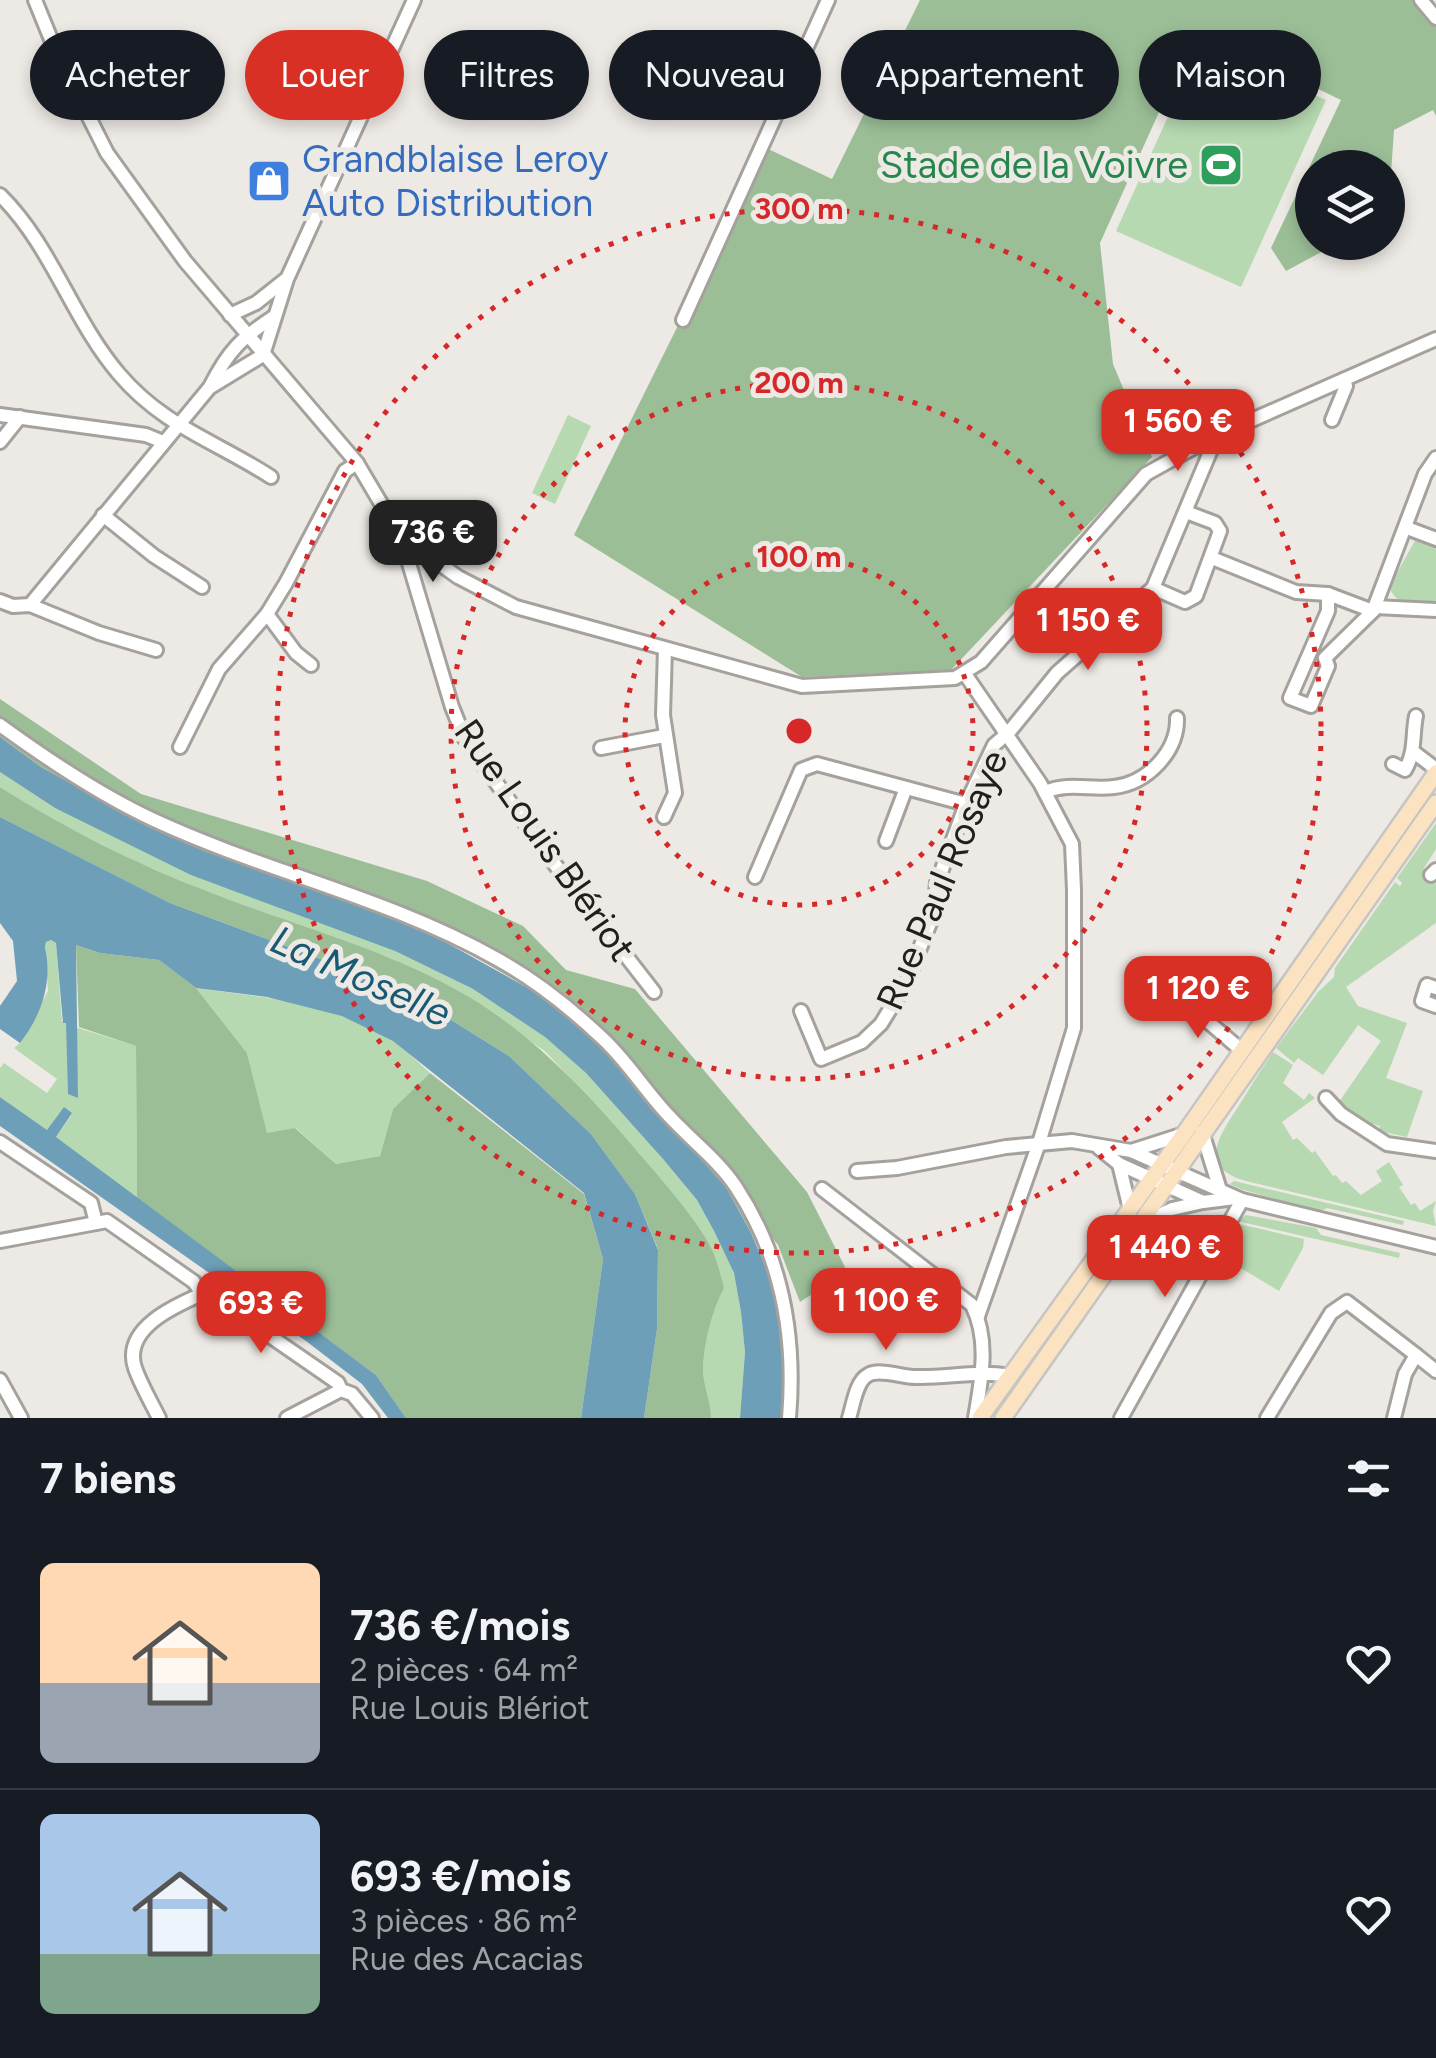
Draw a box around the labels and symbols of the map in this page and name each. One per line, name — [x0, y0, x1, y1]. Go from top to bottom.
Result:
place label: Grandblaise Leroy Auto Distribution — [302, 136, 608, 226]
place label: Stade de la Voivre — [880, 142, 1188, 188]
sports icon: Stade de la Voivre — [1198, 142, 1244, 188]
shop icon: Grandblaise Leroy Auto Distribution — [246, 158, 292, 204]
text: 300 m — [755, 190, 843, 227]
text: 200 m — [754, 364, 844, 401]
pin: 1 560 € — [1086, 389, 1270, 474]
pin: 736 € — [363, 500, 503, 585]
text: 100 m — [757, 538, 841, 575]
pin: 1 150 € — [996, 588, 1180, 673]
street label: Rue Louis Blériot — [445, 710, 645, 970]
centre of rings — [781, 713, 817, 749]
street label: Rue Paul Rosaye — [867, 743, 1017, 1017]
water label: La Moselle — [264, 915, 458, 1037]
pin: 1 120 € — [1106, 956, 1290, 1041]
pin: 1 440 € — [1073, 1215, 1257, 1300]
pin: 1 100 € — [794, 1268, 978, 1353]
pin: 693 € — [191, 1271, 331, 1356]

